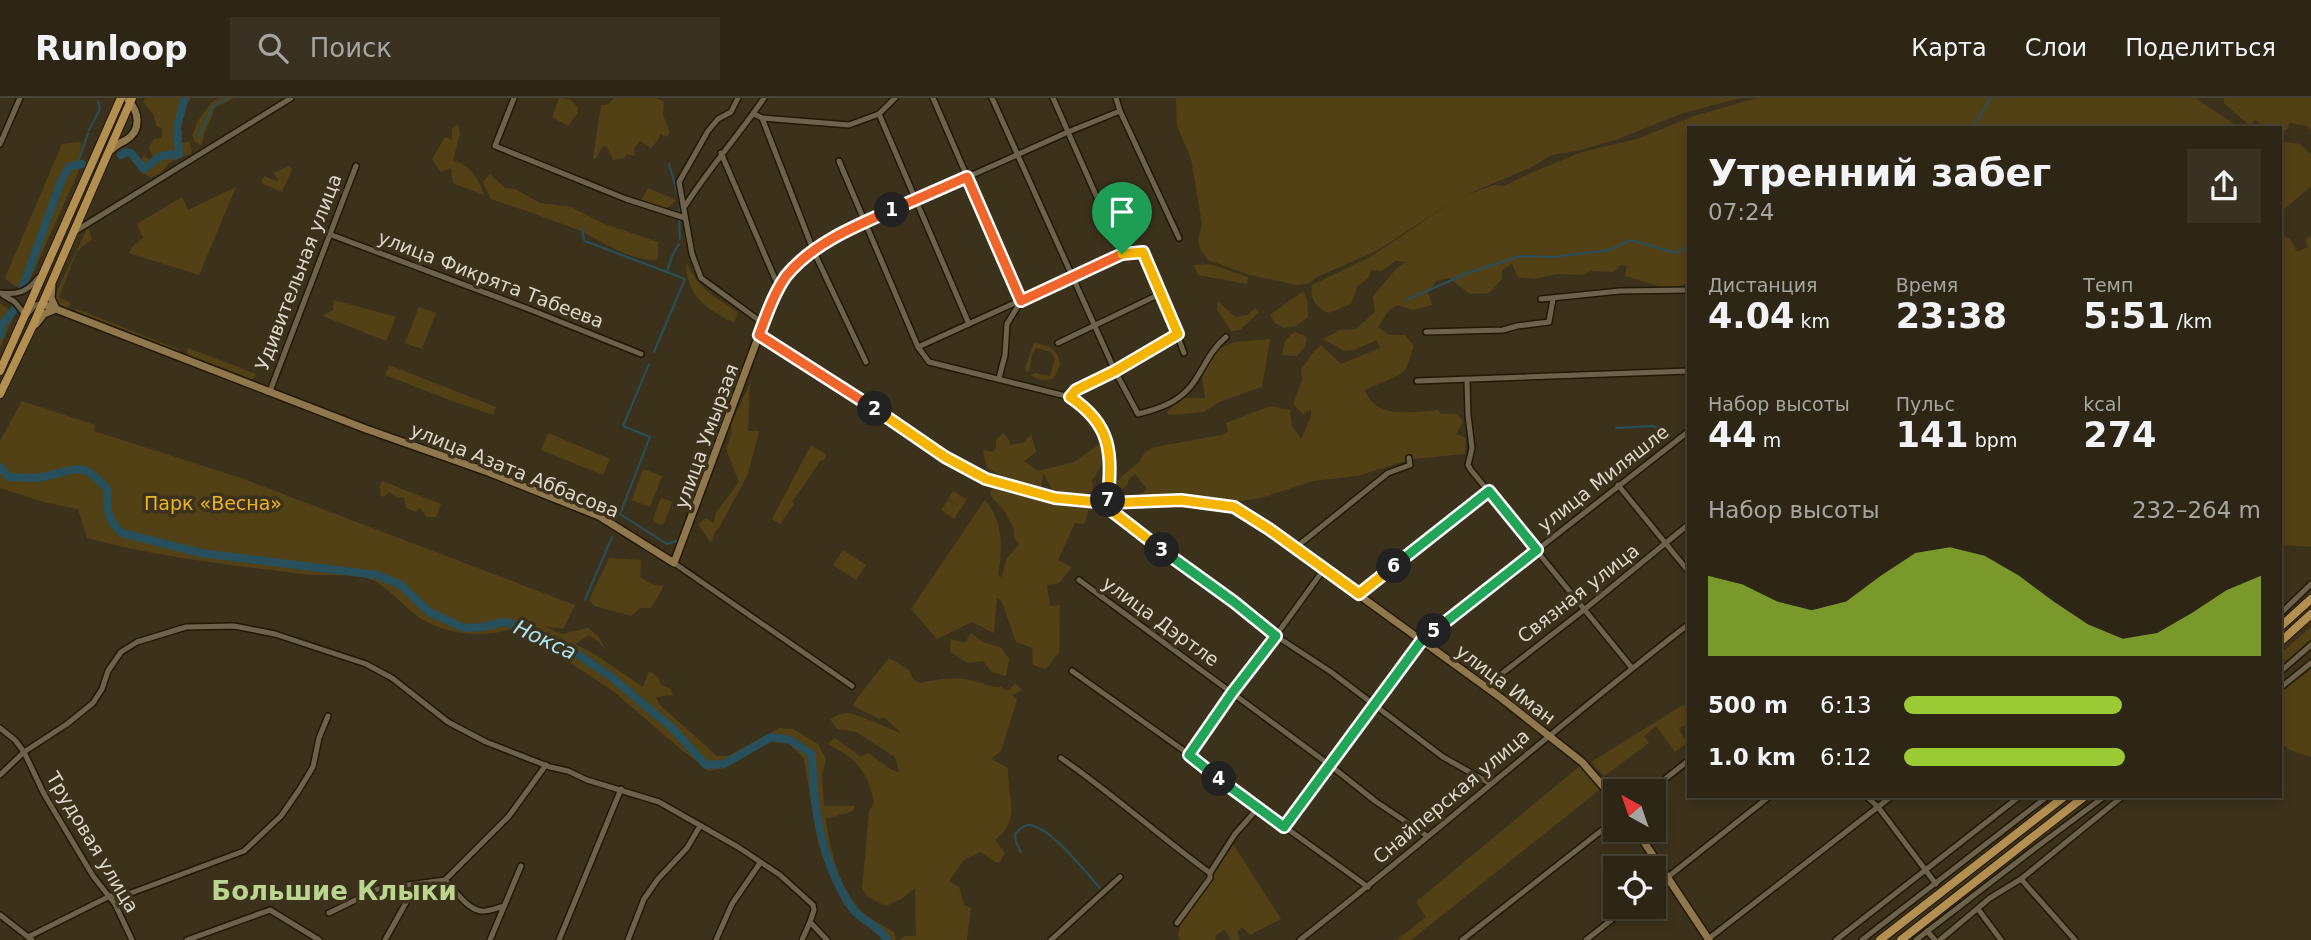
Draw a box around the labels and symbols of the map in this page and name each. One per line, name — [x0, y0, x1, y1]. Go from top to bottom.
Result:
street label: Удивительная улица — [250, 171, 346, 373]
pin — [1092, 182, 1152, 254]
pin: 1 — [874, 192, 910, 228]
street label: улица Фикрята Табеева — [375, 226, 607, 332]
street label: улица Умырзая — [670, 361, 742, 511]
pin: 2 — [858, 392, 892, 426]
street label: улица Азата Аббасова — [408, 418, 622, 522]
street label: улица Миляшле — [1533, 420, 1673, 536]
pin: 7 — [1090, 482, 1126, 518]
park label: Парк «Весна» — [144, 492, 282, 514]
pin: 3 — [1144, 532, 1180, 568]
street label: Связная улица — [1513, 539, 1643, 647]
pin: 6 — [1376, 548, 1412, 584]
street label: улица Дэртле — [1098, 571, 1224, 671]
pin: 5 — [1416, 614, 1452, 648]
water label: Нокса — [510, 615, 580, 665]
street label: улица Иман — [1452, 639, 1560, 729]
street label: Снайперская улица — [1368, 724, 1534, 868]
pin: 4 — [1202, 762, 1236, 796]
street label: Трудовая улица — [42, 767, 144, 916]
north arrow — [1603, 779, 1666, 842]
district label: Большие Клыки — [211, 876, 457, 906]

